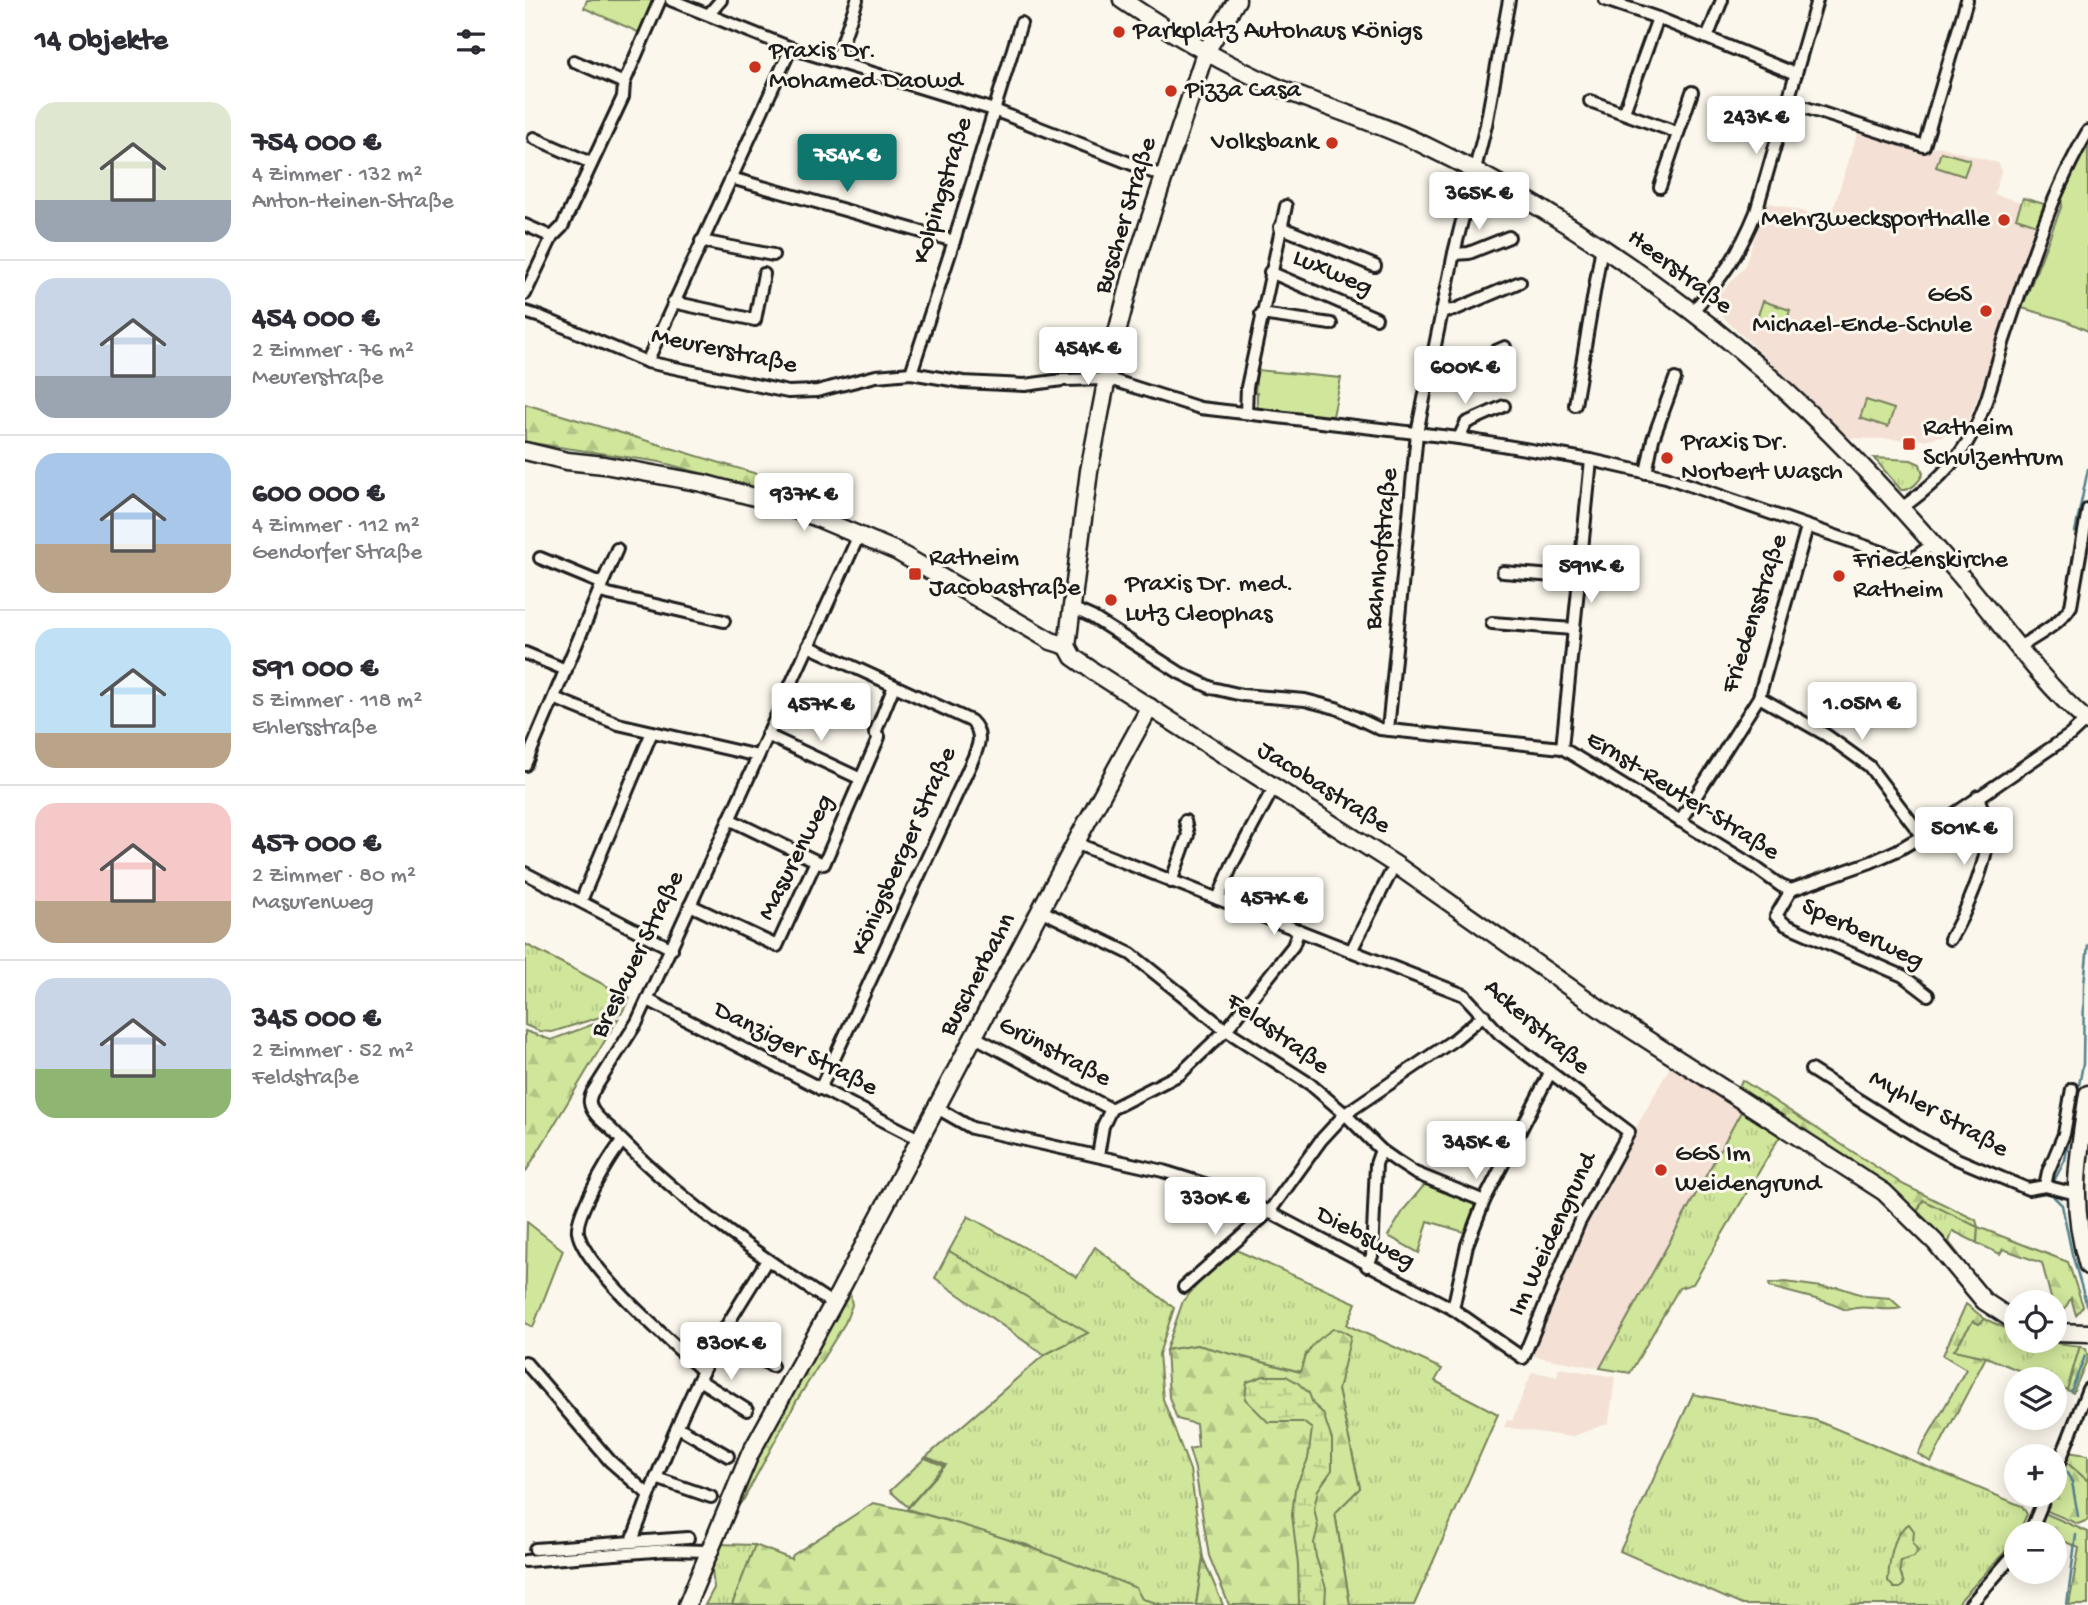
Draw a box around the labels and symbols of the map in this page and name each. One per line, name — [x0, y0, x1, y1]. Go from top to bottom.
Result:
place label: Parkplatz Autohaus Königs — [1132, 17, 1423, 48]
marker: Parkplatz Autohaus Königs — [1111, 24, 1127, 40]
place label: Praxis Dr. Mohamed Daowd — [768, 37, 964, 98]
marker: Praxis Dr. Mohamed Daowd — [747, 59, 763, 75]
place label: Pizza Casa — [1184, 76, 1303, 107]
marker: Pizza Casa — [1163, 83, 1179, 99]
pin: 243K € — [1699, 96, 1813, 156]
street label: Kolpingstraße — [907, 113, 981, 268]
place label: Volksbank — [1210, 128, 1320, 159]
street label: Buscher Straße — [1088, 133, 1166, 299]
pin: 754K € — [790, 134, 904, 194]
marker: Volksbank — [1324, 135, 1340, 151]
pin: 365K € — [1422, 173, 1536, 232]
place label: Mehrzwecksporthalle — [1761, 205, 1991, 236]
marker: Mehrzwecksporthalle — [1996, 212, 2012, 228]
street label: Heerstraße — [1620, 223, 1738, 323]
street label: Luxweg — [1287, 243, 1377, 305]
place label: GGS Michael-Ende-Schule — [1752, 281, 1973, 342]
marker: GGS Michael-Ende-Schule — [1978, 303, 1994, 319]
street label: Meurerstraße — [648, 321, 800, 383]
pin: 454K € — [1031, 328, 1145, 387]
pin: 600K € — [1408, 346, 1522, 406]
place label: Ratheim Schulzentrum — [1923, 414, 2064, 475]
place label: Praxis Dr. Norbert Wasch — [1680, 428, 1843, 489]
marker: Ratheim Schulzentrum — [1901, 436, 1917, 452]
marker: Praxis Dr. Norbert Wasch — [1659, 450, 1675, 466]
street label: Bahnhofstraße — [1359, 466, 1407, 632]
pin: 937K € — [747, 474, 861, 533]
street label: Friedensstraße — [1715, 530, 1796, 698]
place label: Ratheim Jacobastraße — [929, 544, 1081, 605]
pin: 591K € — [1534, 546, 1648, 605]
place label: Friedenskirche Ratheim — [1852, 546, 2008, 607]
marker: Ratheim Jacobastraße — [907, 566, 923, 582]
marker: Friedenskirche Ratheim — [1831, 568, 1847, 584]
place label: Praxis Dr. med. Lutz Cleophas — [1124, 570, 1294, 631]
marker: Praxis Dr. med. Lutz Cleophas — [1103, 592, 1119, 608]
pin: 1.05M € — [1797, 682, 1927, 742]
pin: 457K € — [764, 684, 878, 743]
street label: Ernst-Reuter-Straße — [1580, 725, 1785, 869]
street label: Jacobastraße — [1250, 736, 1396, 843]
street label: Königsberger Straße — [845, 742, 965, 961]
street label: Masurenweg — [752, 790, 842, 926]
pin: 501K € — [1907, 808, 2021, 867]
street label: Breslauer Straße — [585, 866, 693, 1045]
pin: 457K € — [1217, 878, 1331, 937]
street label: Sperberweg — [1796, 892, 1928, 978]
street label: Buscherbahn — [933, 908, 1025, 1043]
street label: Ackerstraße — [1476, 973, 1596, 1083]
street label: Feldstraße — [1218, 986, 1335, 1083]
street label: Danziger Straße — [706, 994, 883, 1105]
street label: Grünstraße — [992, 1010, 1116, 1096]
street label: Myhler Straße — [1863, 1064, 2014, 1166]
pin: 345K € — [1419, 1122, 1533, 1181]
place label: GGS Im Weidengrund — [1675, 1140, 1823, 1201]
street label: Im Weidengrund — [1503, 1147, 1606, 1322]
marker: GGS Im Weidengrund — [1653, 1162, 1669, 1178]
pin: 330K € — [1158, 1178, 1272, 1237]
street label: Diebsweg — [1308, 1199, 1420, 1278]
pin: 830K € — [674, 1322, 788, 1382]

